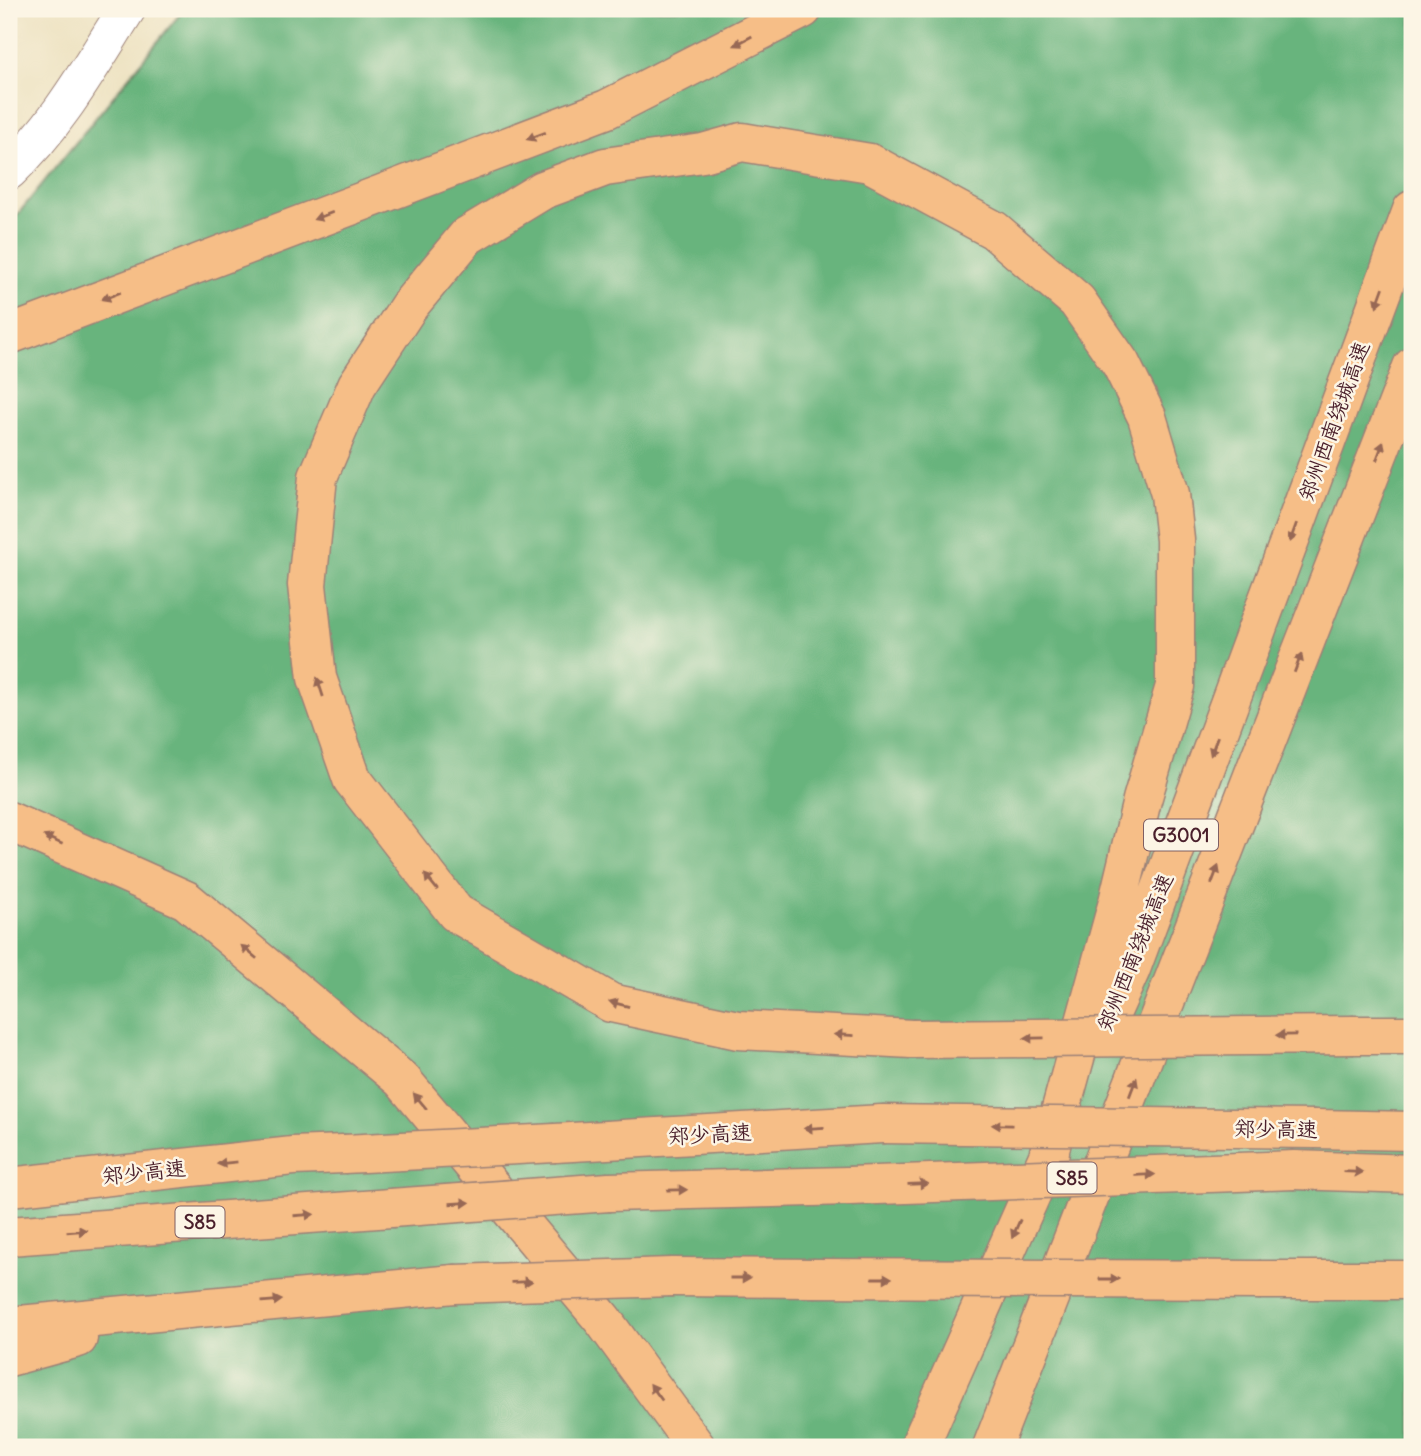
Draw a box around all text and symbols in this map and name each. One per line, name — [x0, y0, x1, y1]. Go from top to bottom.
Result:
one-way arrow — [733, 35, 753, 47]
one-way arrow — [526, 130, 547, 141]
one-way arrow — [313, 210, 334, 221]
one-way arrow — [1374, 286, 1385, 307]
one-way arrow — [100, 291, 121, 302]
street label: 郑州西南绕城高速 — [1293, 337, 1375, 505]
one-way arrow — [1374, 440, 1385, 461]
one-way arrow — [1287, 522, 1298, 543]
one-way arrow — [1292, 652, 1303, 673]
one-way arrow — [314, 676, 325, 697]
one-way arrow — [1208, 736, 1219, 757]
road number: G3001 — [1144, 820, 1218, 850]
one-way arrow — [43, 834, 63, 846]
one-way arrow — [1210, 864, 1221, 885]
street label: 郑州西南绕城高速 — [1091, 869, 1179, 1035]
one-way arrow — [424, 874, 439, 891]
one-way arrow — [240, 945, 257, 960]
one-way arrow — [608, 998, 630, 1009]
one-way arrow — [1275, 1029, 1297, 1041]
one-way arrow — [833, 1030, 855, 1041]
one-way arrow — [1023, 1032, 1045, 1044]
one-way arrow — [1128, 1077, 1139, 1098]
one-way arrow — [412, 1092, 428, 1110]
street label: 郑少高速 — [1234, 1115, 1318, 1143]
street label: 郑少高速 — [667, 1118, 753, 1150]
one-way arrow — [991, 1120, 1013, 1131]
one-way arrow — [803, 1123, 825, 1134]
street label: 郑少高速 — [101, 1154, 187, 1190]
one-way arrow — [216, 1158, 238, 1169]
road number: S85 — [1048, 1162, 1096, 1194]
one-way arrow — [1342, 1166, 1364, 1178]
one-way arrow — [1134, 1170, 1156, 1181]
one-way arrow — [907, 1178, 929, 1189]
one-way arrow — [666, 1184, 688, 1196]
one-way arrow — [449, 1197, 471, 1208]
road number: S85 — [176, 1206, 224, 1238]
one-way arrow — [293, 1209, 315, 1220]
one-way arrow — [1010, 1218, 1021, 1239]
one-way arrow — [66, 1225, 88, 1236]
one-way arrow — [730, 1272, 752, 1284]
one-way arrow — [871, 1272, 893, 1284]
one-way arrow — [1098, 1273, 1120, 1285]
one-way arrow — [511, 1276, 533, 1287]
one-way arrow — [261, 1295, 283, 1306]
one-way arrow — [649, 1383, 663, 1401]

